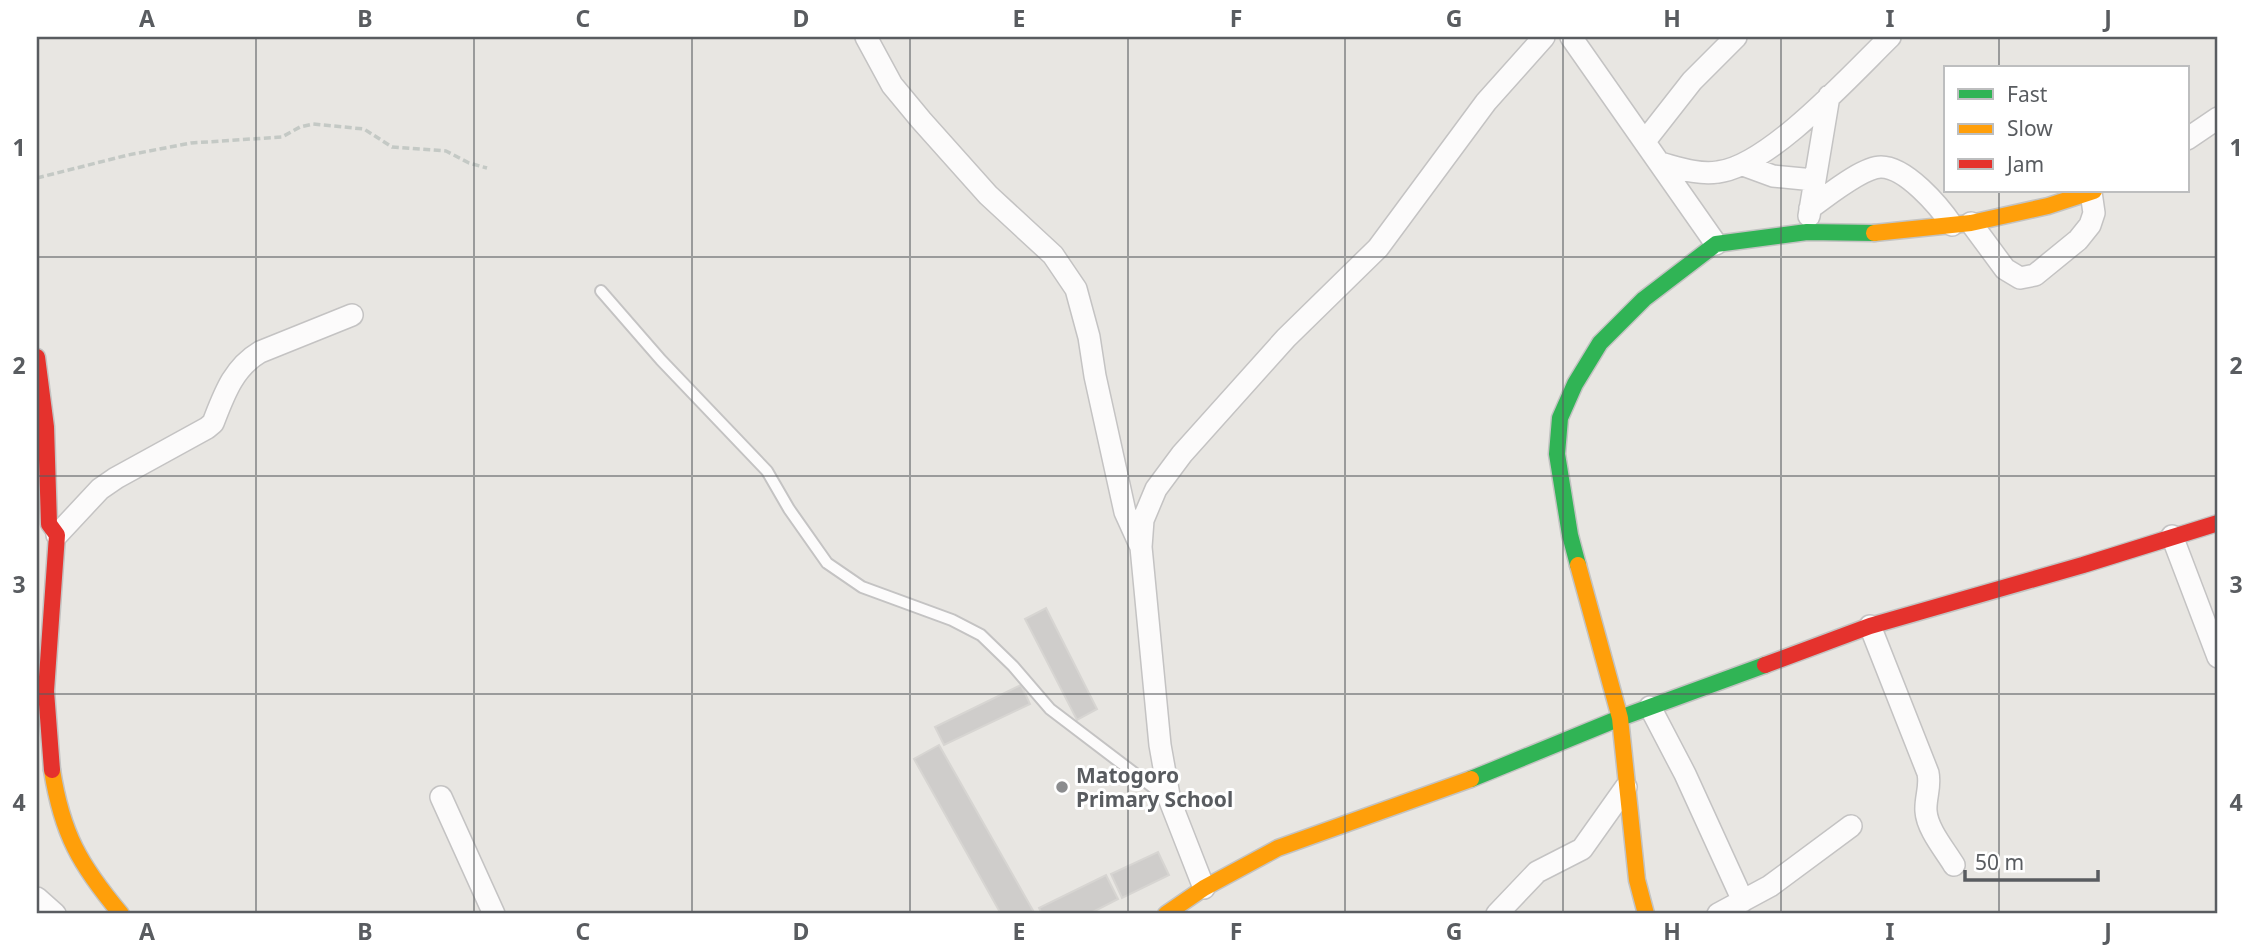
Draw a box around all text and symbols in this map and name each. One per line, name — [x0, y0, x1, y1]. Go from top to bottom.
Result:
text: A — [139, 2, 155, 34]
text: B — [357, 2, 373, 34]
text: C — [576, 2, 591, 34]
text: D — [793, 2, 809, 34]
text: E — [1013, 2, 1025, 34]
text: F — [1230, 2, 1242, 34]
text: G — [1446, 2, 1462, 34]
text: H — [1663, 2, 1681, 34]
text: I — [1886, 2, 1895, 34]
text: J — [2102, 2, 2112, 34]
legend — [1944, 66, 2188, 192]
text: Fast — [2007, 80, 2048, 108]
text: Slow — [2007, 114, 2053, 142]
text: 1 — [12, 131, 26, 163]
text: 1 — [2229, 131, 2243, 163]
text: Jam — [2005, 150, 2044, 178]
text: 2 — [12, 349, 26, 381]
text: 2 — [2229, 349, 2243, 381]
text: 3 — [12, 568, 26, 600]
text: 3 — [2229, 568, 2243, 600]
place label: Matogoro Primary School — [1076, 761, 1233, 813]
marker: Matogoro Primary School — [1054, 779, 1070, 795]
text: 4 — [12, 786, 26, 818]
text: 4 — [2229, 786, 2243, 818]
scale bar — [1965, 839, 2098, 883]
text: 50 m — [1975, 848, 2024, 876]
text: A — [139, 915, 155, 947]
text: B — [357, 915, 373, 947]
text: C — [576, 915, 591, 947]
text: D — [793, 915, 809, 947]
text: E — [1013, 915, 1025, 947]
text: F — [1230, 915, 1242, 947]
text: G — [1446, 915, 1462, 947]
text: H — [1663, 915, 1681, 947]
text: I — [1886, 915, 1895, 947]
text: J — [2102, 915, 2112, 947]

